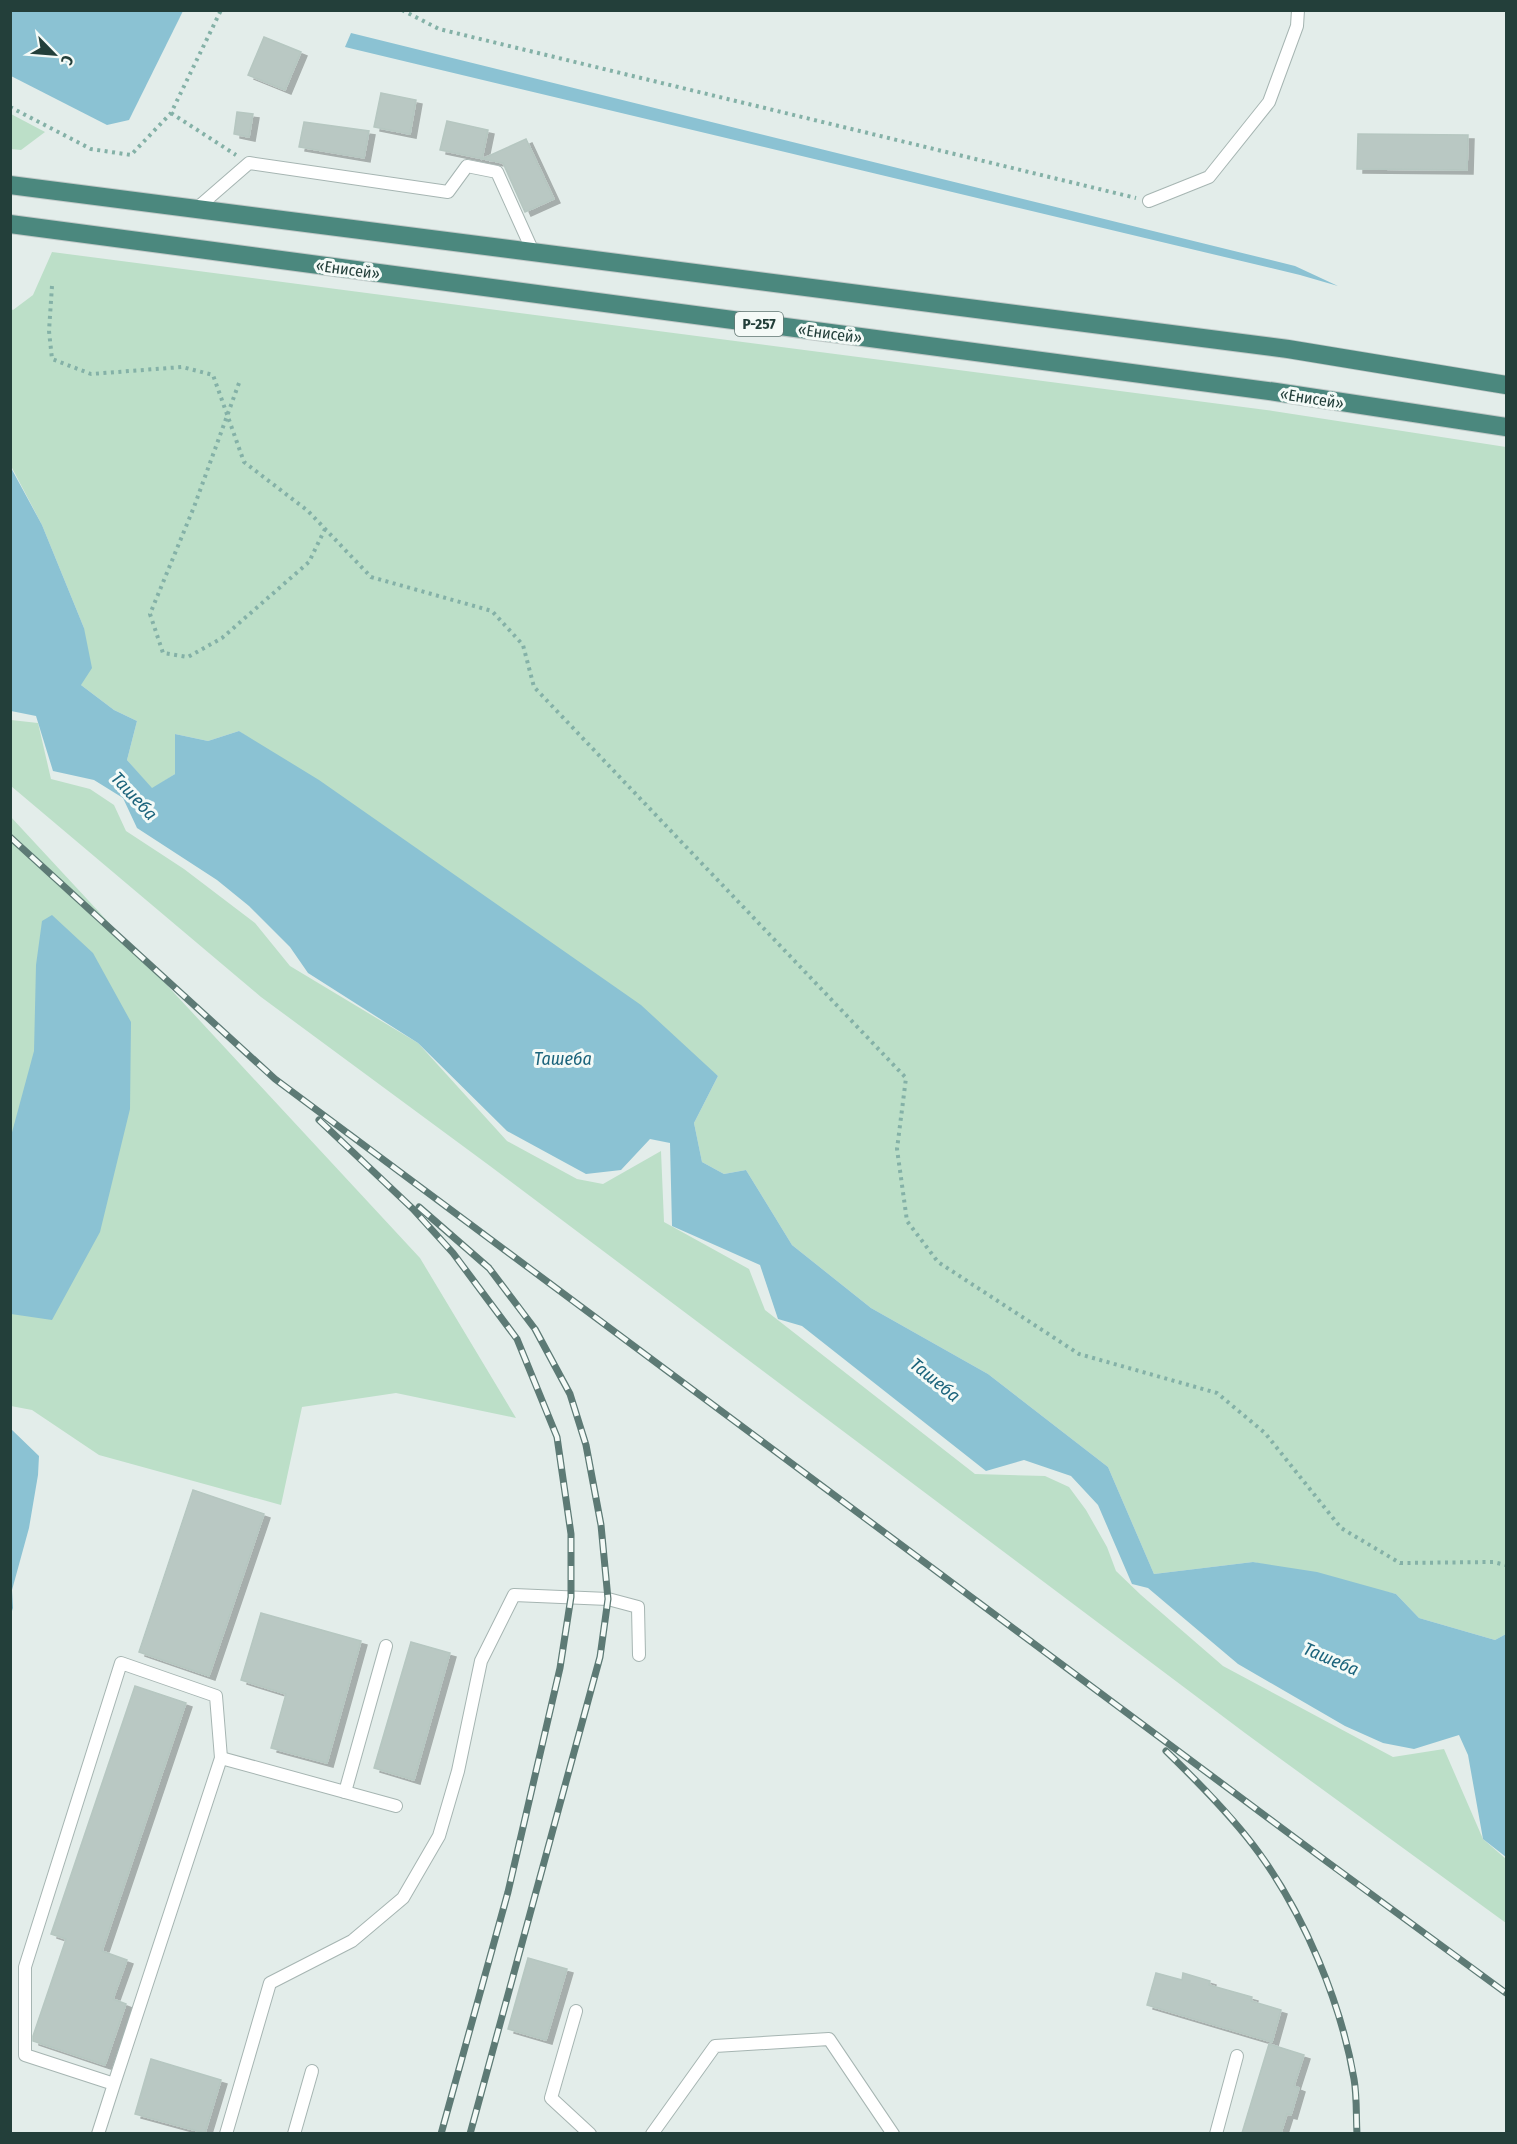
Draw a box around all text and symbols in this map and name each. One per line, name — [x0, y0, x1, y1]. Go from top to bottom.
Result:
north arrow — [24, 24, 84, 84]
text: С — [57, 52, 78, 68]
street label: «Енисей» — [315, 256, 381, 283]
road number: Р-257 — [735, 312, 783, 336]
street label: «Енисей» — [797, 320, 863, 347]
street label: «Енисей» — [1279, 384, 1345, 413]
water label: Ташеба — [106, 767, 162, 825]
water label: Ташеба — [534, 1048, 592, 1070]
water label: Ташеба — [906, 1353, 964, 1407]
water label: Ташеба — [1300, 1638, 1362, 1680]

